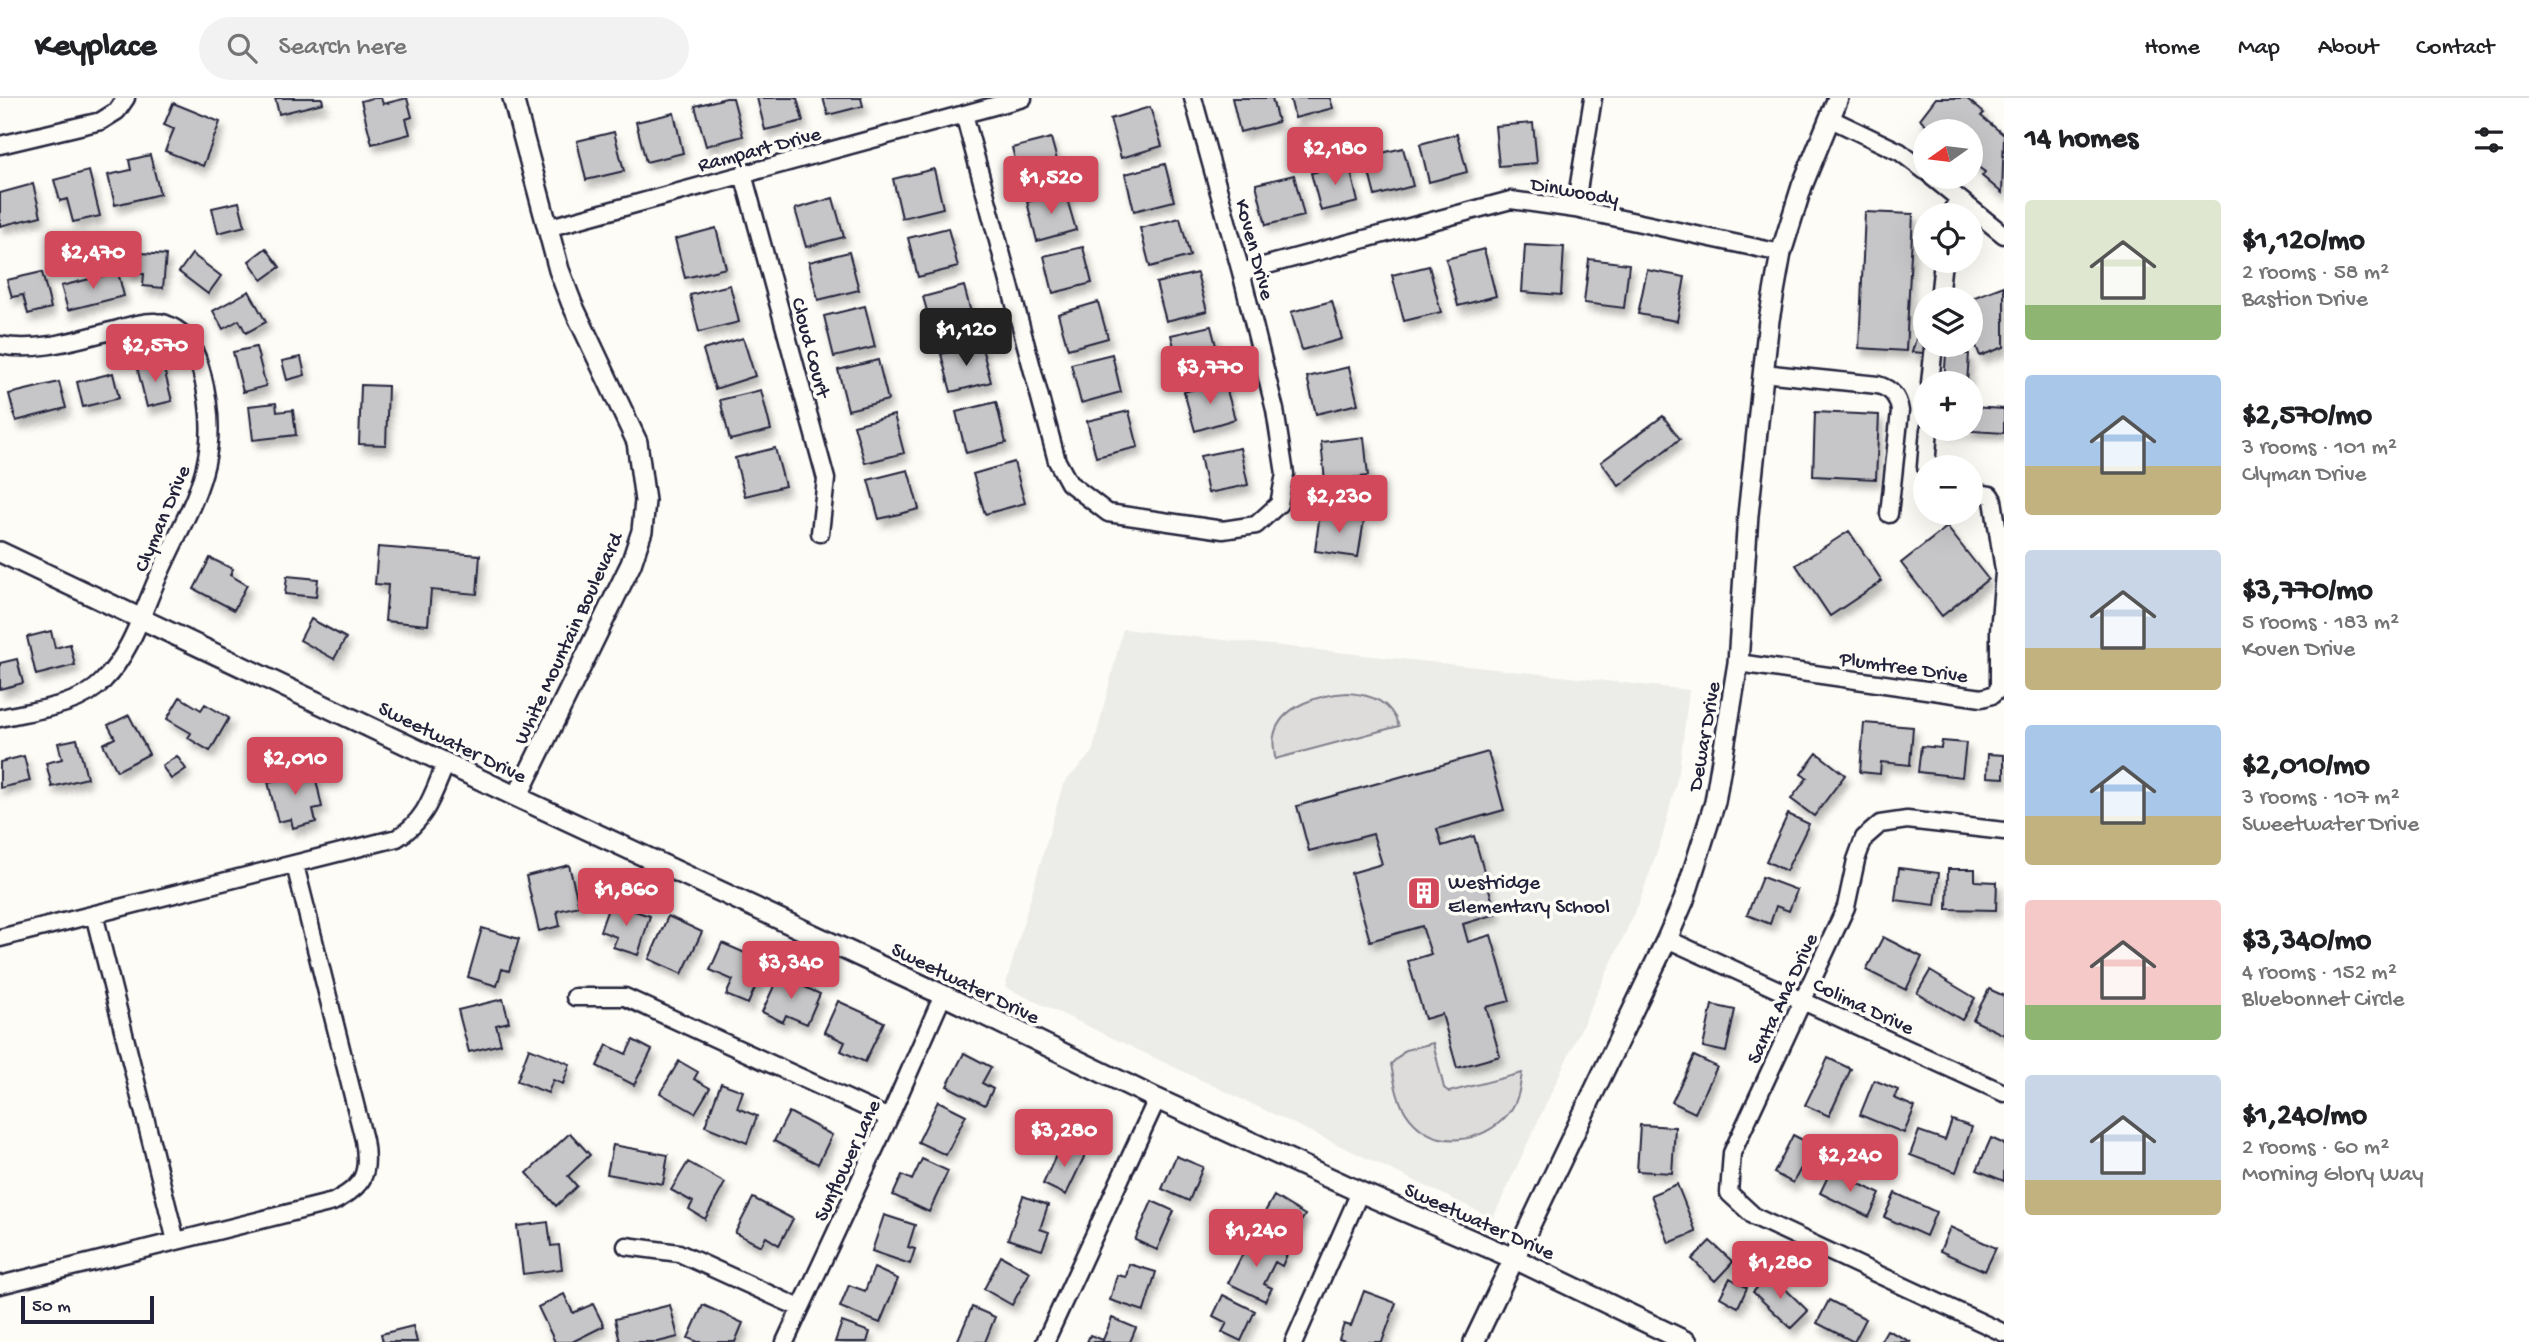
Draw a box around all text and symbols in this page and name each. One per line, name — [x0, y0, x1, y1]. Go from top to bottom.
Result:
search box — [199, 17, 689, 80]
text: Keyplace — [35, 29, 157, 67]
icon: search — [223, 29, 261, 67]
text: Search here — [279, 33, 407, 64]
text: Home — [2144, 34, 2200, 63]
text: Map — [2238, 34, 2280, 63]
text: About — [2318, 34, 2378, 63]
text: Contact — [2416, 34, 2494, 63]
north arrow — [1913, 119, 1983, 189]
map controls — [1913, 119, 1983, 525]
icon: filters — [2470, 121, 2508, 159]
street label: Rampart Drive — [696, 123, 825, 180]
text: 14 homes — [2025, 123, 2138, 158]
pin: $2,180 — [1278, 127, 1392, 187]
text: $2,180 — [1303, 136, 1367, 163]
pin: $1,520 — [994, 156, 1108, 216]
text: $1,520 — [1019, 165, 1083, 192]
street label: Dinwoody — [1526, 173, 1620, 213]
street label: Koven Drive — [1227, 197, 1278, 304]
button: locate — [1913, 203, 1983, 273]
text: $1,120/mo — [2242, 225, 2365, 260]
icon: home — [2081, 228, 2165, 312]
pin: $2,470 — [36, 232, 150, 291]
text: $2,470 — [61, 240, 125, 267]
text: 2 rooms · 58 m² — [2242, 260, 2389, 287]
button: layers — [1913, 287, 1983, 357]
text: Bastion Drive — [2242, 287, 2368, 314]
street label: Cloud Court — [783, 295, 835, 403]
pin: $1,120 — [909, 308, 1023, 368]
text: $1,120 — [936, 317, 996, 344]
pin: $2,570 — [98, 324, 212, 384]
text: $2,570 — [122, 333, 188, 360]
pin: $3,770 — [1153, 346, 1267, 406]
text: $3,770 — [1177, 355, 1243, 382]
button: + — [1913, 371, 1983, 441]
text: $2,570/mo — [2242, 400, 2372, 435]
icon: home — [2081, 403, 2165, 487]
text: 3 rooms · 101 m² — [2242, 435, 2397, 462]
button: − — [1913, 455, 1983, 525]
street label: Clyman Drive — [131, 461, 198, 577]
text: Clyman Drive — [2242, 462, 2366, 489]
pin: $2,230 — [1282, 476, 1396, 535]
text: $2,230 — [1306, 484, 1372, 511]
street label: White Mountain Boulevard — [510, 528, 631, 749]
text: $3,770/mo — [2242, 575, 2373, 610]
icon: home — [2081, 578, 2165, 662]
text: 5 rooms · 183 m² — [2242, 610, 2399, 637]
text: Koven Drive — [2242, 637, 2355, 664]
street label: Plumtree Drive — [1837, 648, 1970, 691]
street label: Dewar Drive — [1684, 679, 1729, 795]
street label: Sweetwater Drive — [373, 697, 531, 791]
pin: $2,010 — [238, 738, 352, 797]
text: $2,010 — [263, 746, 327, 773]
text: $2,010/mo — [2242, 750, 2370, 785]
icon: home — [2081, 753, 2165, 837]
text: 3 rooms · 107 m² — [2242, 785, 2400, 812]
text: Sweetwater Drive — [2242, 812, 2419, 839]
pin: $1,860 — [569, 868, 683, 928]
place label: Westridge Elementary School — [1448, 872, 1610, 921]
building icon: Westridge Elementary School — [1405, 874, 1443, 912]
text: $1,860 — [594, 877, 658, 904]
text: $3,340/mo — [2242, 925, 2371, 960]
icon: home — [2081, 928, 2165, 1012]
street label: Santa Ana Drive — [1743, 929, 1826, 1069]
street label: Sweetwater Drive — [886, 938, 1044, 1032]
pin: $3,340 — [734, 942, 848, 1001]
text: $3,340 — [758, 950, 824, 977]
text: 4 rooms · 152 m² — [2242, 960, 2397, 987]
street label: Colima Drive — [1808, 974, 1918, 1043]
text: Bluebonnet Circle — [2242, 987, 2404, 1014]
street label: Sunflower Lane — [810, 1096, 889, 1226]
text: $1,240/mo — [2242, 1100, 2367, 1135]
icon: home — [2081, 1103, 2165, 1187]
pin: $3,280 — [1007, 1110, 1121, 1169]
text: $3,280 — [1031, 1118, 1097, 1145]
pin: $2,240 — [1793, 1134, 1907, 1194]
text: 2 rooms · 60 m² — [2242, 1135, 2389, 1162]
text: $2,240 — [1818, 1143, 1882, 1170]
text: Morning Glory Way — [2242, 1162, 2423, 1189]
street label: Sweetwater Drive — [1400, 1179, 1559, 1268]
pin: $1,240 — [1199, 1210, 1313, 1269]
text: $1,240 — [1225, 1218, 1287, 1245]
pin: $1,280 — [1723, 1242, 1837, 1301]
text: $1,280 — [1748, 1250, 1812, 1277]
scale bar — [21, 1293, 154, 1325]
text: 50 m — [32, 1296, 71, 1319]

